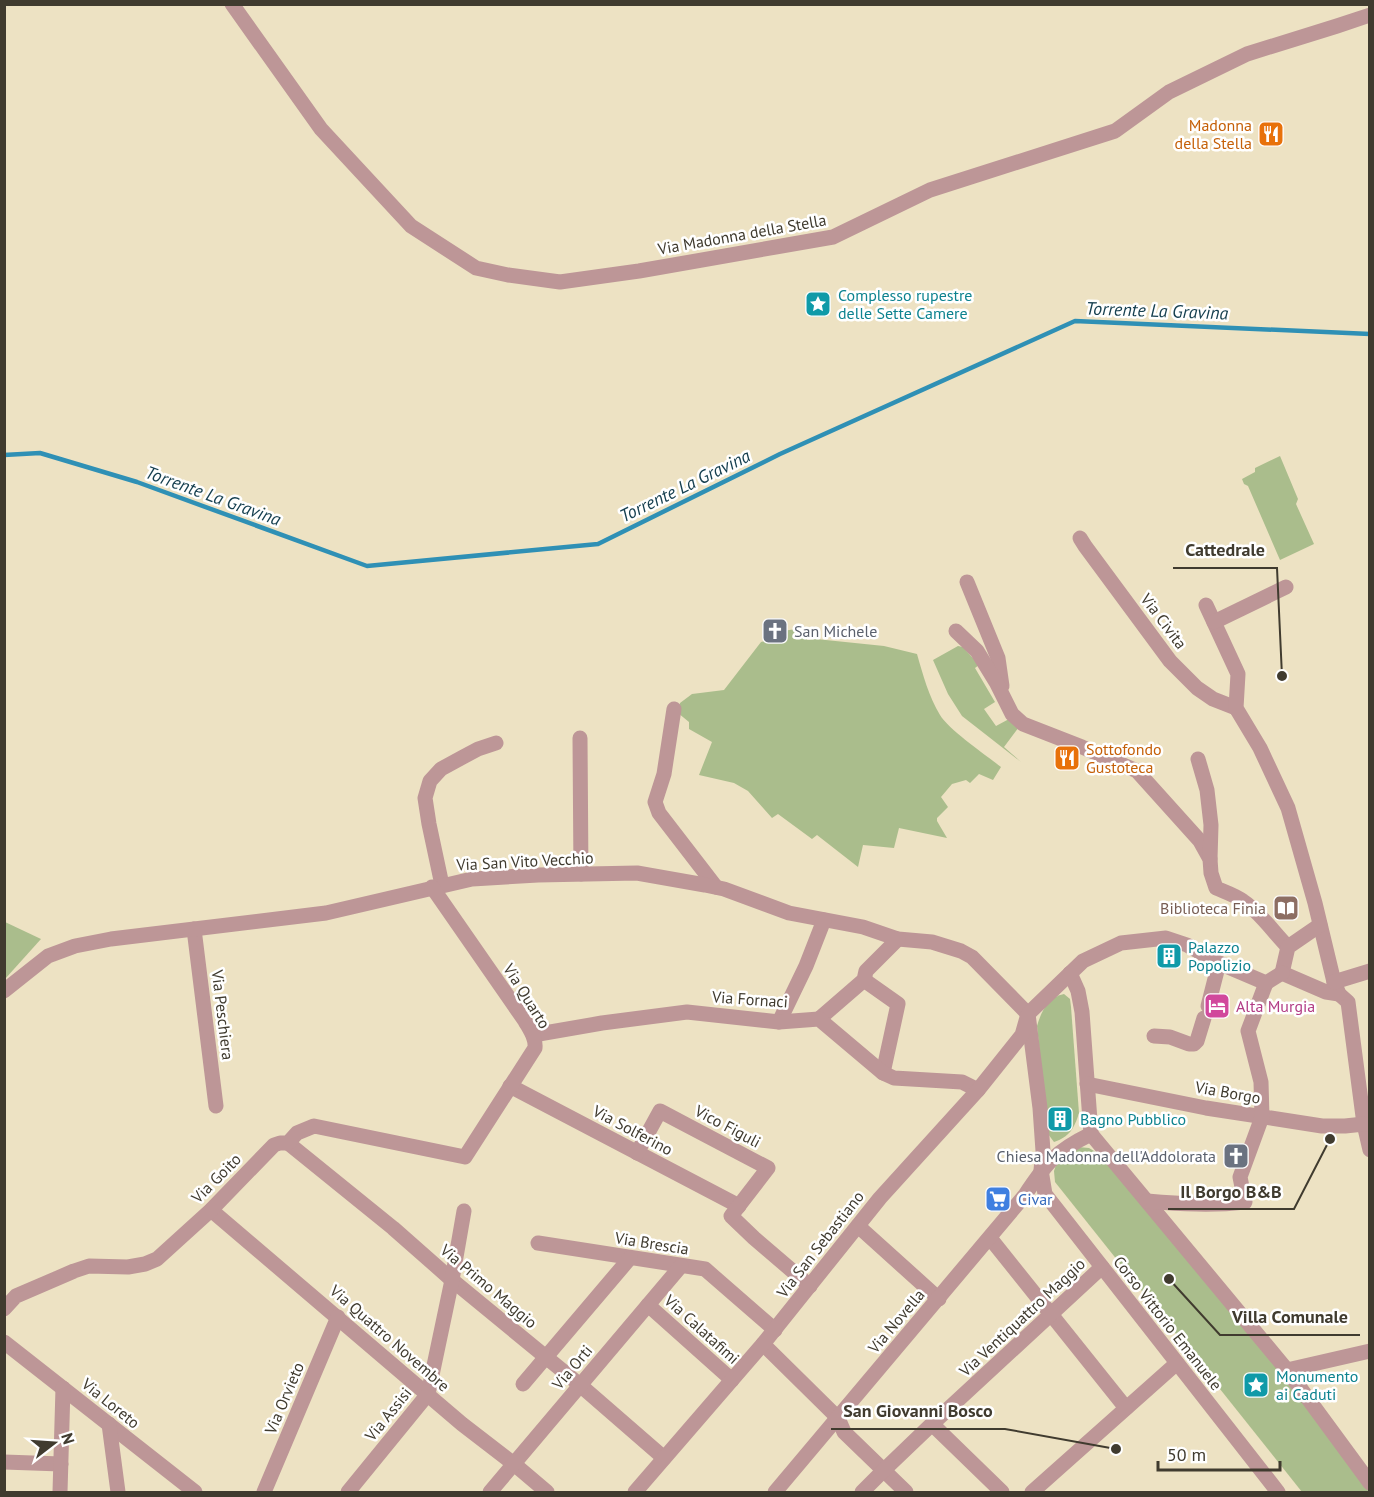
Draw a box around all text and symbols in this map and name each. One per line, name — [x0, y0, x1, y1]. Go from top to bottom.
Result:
place label: Madonna della Stella — [1175, 115, 1252, 153]
restaurant icon: Madonna della Stella — [1256, 119, 1286, 149]
street label: Via Madonna della Stella — [655, 209, 828, 259]
place label: Complesso rupestre delle Sette Camere — [838, 285, 973, 323]
place icon: Complesso rupestre delle Sette Camere — [803, 289, 833, 319]
water label: Torrente La Gravina — [1085, 297, 1229, 324]
water label: Torrente La Gravina — [616, 444, 754, 527]
water label: Torrente La Gravina — [142, 460, 284, 531]
callout: Cattedrale — [1173, 532, 1277, 568]
text: Cattedrale — [1185, 538, 1265, 561]
street label: Via Civita — [1136, 588, 1191, 653]
church icon: San Michele — [760, 616, 790, 646]
place label: San Michele — [794, 621, 877, 641]
place label: Sottofondo Gustoteca — [1086, 739, 1162, 777]
restaurant icon: Sottofondo Gustoteca — [1052, 743, 1082, 773]
street label: Via San Vito Vecchio — [455, 847, 594, 875]
library icon: Biblioteca Finia — [1271, 893, 1301, 923]
place label: Biblioteca Finia — [1160, 898, 1266, 918]
place label: Palazzo Popolizio — [1188, 937, 1251, 975]
building icon: Palazzo Popolizio — [1154, 941, 1184, 971]
street label: Via Quarto — [499, 959, 555, 1032]
street label: Via Peschiera — [207, 968, 238, 1061]
street label: Via Fornaci — [710, 986, 789, 1012]
hotel icon: Alta Murgia — [1202, 991, 1232, 1021]
place label: Alta Murgia — [1236, 996, 1315, 1016]
street label: Via Borgo — [1193, 1076, 1262, 1108]
street label: Via Solferino — [589, 1100, 676, 1159]
street label: Vico Figuli — [691, 1100, 764, 1152]
building icon: Bagno Pubblico — [1045, 1104, 1075, 1134]
place label: Bagno Pubblico — [1080, 1109, 1186, 1129]
church icon: Chiesa Madonna dell'Addolorata — [1221, 1141, 1251, 1171]
place label: Chiesa Madonna dell'Addolorata — [997, 1146, 1216, 1166]
street label: Via Goito — [186, 1149, 245, 1208]
callout: Il Borgo B&B — [1168, 1173, 1294, 1209]
text: Il Borgo B&B — [1180, 1180, 1282, 1203]
supermarket icon: Civar — [983, 1184, 1013, 1214]
street label: Via San Sebastiano — [772, 1187, 868, 1302]
place label: Civar — [1018, 1189, 1053, 1209]
street label: Via Brescia — [613, 1227, 690, 1259]
street label: Via Primo Maggio — [436, 1239, 541, 1332]
street label: Corso Vittorio Emanuele — [1109, 1252, 1227, 1394]
street label: Via Ventiquattro Maggio — [954, 1253, 1089, 1381]
street label: Via Quattro Novembre — [325, 1280, 454, 1395]
street label: Via Novella — [863, 1285, 929, 1358]
street label: Via Calatafimi — [660, 1289, 744, 1368]
callout: Villa Comunale — [1220, 1299, 1360, 1335]
text: Villa Comunale — [1231, 1305, 1348, 1328]
street label: Via Orti — [547, 1341, 596, 1394]
street label: Via Orvieto — [260, 1359, 308, 1438]
place label: Monumento ai Caduti — [1276, 1366, 1358, 1404]
place icon: Monumento ai Caduti — [1241, 1370, 1271, 1400]
street label: Via Loreto — [77, 1373, 144, 1432]
street label: Via Assisi — [360, 1383, 416, 1446]
callout: San Giovanni Bosco — [831, 1393, 1005, 1429]
text: San Giovanni Bosco — [843, 1399, 993, 1422]
north arrow — [24, 1413, 84, 1473]
text: N — [57, 1431, 79, 1447]
scale bar — [1158, 1434, 1280, 1472]
text: 50 m — [1167, 1443, 1206, 1466]

